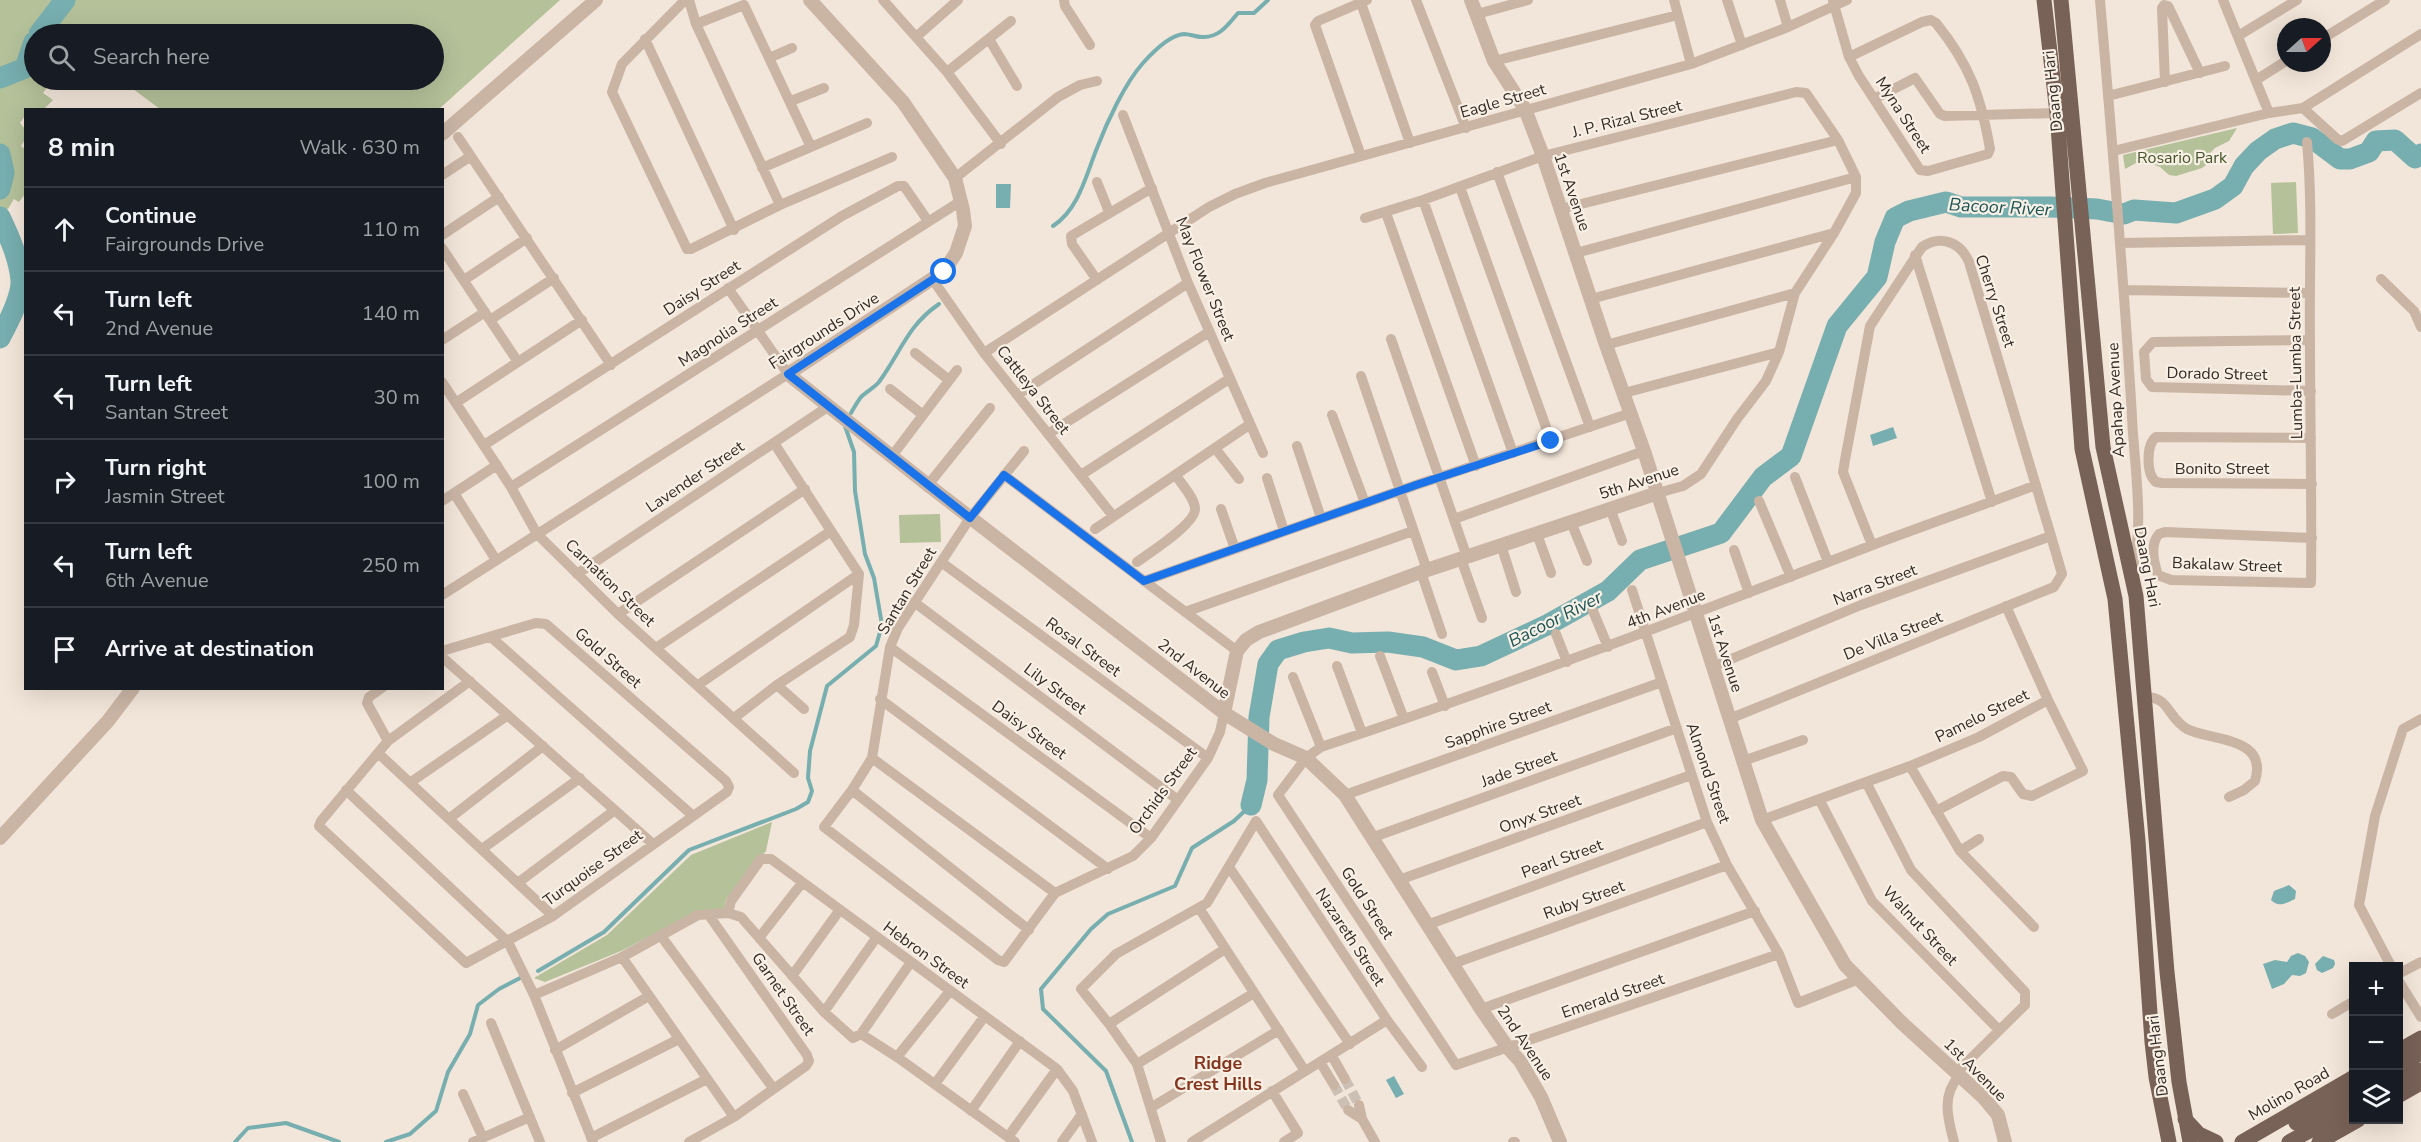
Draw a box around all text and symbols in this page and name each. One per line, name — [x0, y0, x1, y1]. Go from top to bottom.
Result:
north arrow — [2277, 18, 2331, 72]
search box — [24, 24, 444, 90]
icon: search — [45, 41, 78, 74]
text: Search here — [93, 42, 210, 72]
street label: Daang Hari — [2038, 49, 2068, 133]
street label: Myna Street — [1870, 72, 1936, 158]
street label: Eagle Street — [1458, 78, 1549, 124]
street label: J. P. Rizal Street — [1569, 95, 1685, 144]
text: 8 min — [48, 130, 115, 165]
text: Walk · 630 m — [300, 134, 420, 161]
park label: Rosario Park — [2137, 147, 2228, 169]
street label: 1st Avenue — [1548, 150, 1596, 234]
water label: Bacoor River — [1948, 192, 2052, 222]
text: Continue — [105, 201, 196, 231]
icon: ahead — [48, 213, 81, 246]
street label: May Flower Street — [1170, 214, 1240, 345]
text: 110 m — [362, 216, 420, 243]
text: Fairgrounds Drive — [105, 231, 264, 258]
street label: Cherry Street — [1970, 252, 2020, 351]
street label: Daisy Street — [659, 255, 745, 321]
route start — [930, 258, 956, 284]
text: Turn left — [105, 285, 192, 315]
street label: Lumba-Lumba Street — [2284, 286, 2308, 439]
street label: Fairgrounds Drive — [765, 287, 883, 375]
street label: Magnolia Street — [674, 291, 782, 372]
icon: left — [48, 297, 81, 330]
text: 140 m — [362, 300, 420, 327]
text: 2nd Avenue — [105, 315, 213, 342]
street label: Cattleya Street — [991, 341, 1075, 439]
street label: Apahap Avenue — [2102, 342, 2130, 458]
street label: Dorado Street — [2166, 362, 2268, 386]
text: Turn left — [105, 369, 192, 399]
icon: left — [48, 381, 81, 414]
text: 30 m — [374, 384, 420, 411]
text: Santan Street — [105, 399, 228, 426]
route end — [1537, 427, 1563, 453]
street label: Lavender Street — [642, 436, 749, 518]
text: Turn right — [105, 453, 206, 483]
street label: Bonito Street — [2175, 458, 2270, 480]
street label: 5th Avenue — [1596, 459, 1682, 505]
icon: right — [48, 465, 81, 498]
text: 100 m — [362, 468, 420, 495]
text: Jasmin Street — [105, 483, 225, 510]
street label: Daang Hari — [2128, 525, 2166, 609]
street label: Carnation Street — [560, 534, 660, 632]
text: Turn left — [105, 537, 192, 567]
street label: Santan Street — [872, 543, 942, 639]
icon: left — [48, 549, 81, 582]
text: 250 m — [362, 552, 420, 579]
street label: Bakalaw Street — [2172, 552, 2283, 578]
street label: Narra Street — [1830, 559, 1920, 611]
text: 6th Avenue — [105, 567, 209, 594]
street label: 4th Avenue — [1623, 584, 1709, 634]
water label: Bacoor River — [1504, 585, 1607, 653]
street label: De Villa Street — [1840, 606, 1946, 666]
street label: 1st Avenue — [1702, 611, 1748, 695]
street label: Rosal Street — [1041, 612, 1125, 682]
street label: Gold Street — [570, 623, 647, 694]
icon: arrive — [48, 633, 81, 666]
text: Arrive at destination — [105, 634, 314, 664]
street label: 2nd Avenue — [1153, 634, 1235, 704]
street label: Lily Street — [1019, 658, 1091, 720]
street label: Pamelo Street — [1931, 684, 2033, 748]
street label: Daisy Street — [987, 695, 1071, 765]
street label: Sapphire Street — [1442, 695, 1555, 754]
street label: Almond Street — [1680, 720, 1736, 827]
street label: Orchids Street — [1124, 743, 1202, 839]
street label: Jade Street — [1477, 745, 1560, 793]
street label: Onyx Street — [1496, 789, 1584, 839]
street label: Turquoise Street — [539, 824, 648, 912]
street label: Pearl Street — [1518, 834, 1606, 884]
street label: Gold Street — [1335, 863, 1399, 944]
street label: Ruby Street — [1540, 875, 1628, 925]
street label: Walnut Street — [1877, 881, 1963, 971]
street label: Nazareth Street — [1310, 884, 1390, 991]
street label: Hebron Street — [879, 916, 974, 994]
street label: Garnet Street — [746, 948, 820, 1040]
map controls — [2349, 962, 2403, 1124]
button: + — [2349, 962, 2403, 1016]
street label: Emerald Street — [1559, 968, 1668, 1024]
street label: 2nd Avenue — [1492, 1001, 1558, 1085]
street label: Daang Hari — [2142, 1014, 2174, 1098]
button: − — [2349, 1016, 2403, 1070]
street label: 1st Avenue — [1938, 1033, 2012, 1107]
district label: Ridge Crest Hills — [1174, 1051, 1262, 1096]
street label: Molino Road — [2244, 1062, 2334, 1126]
button: layers — [2349, 1070, 2403, 1124]

